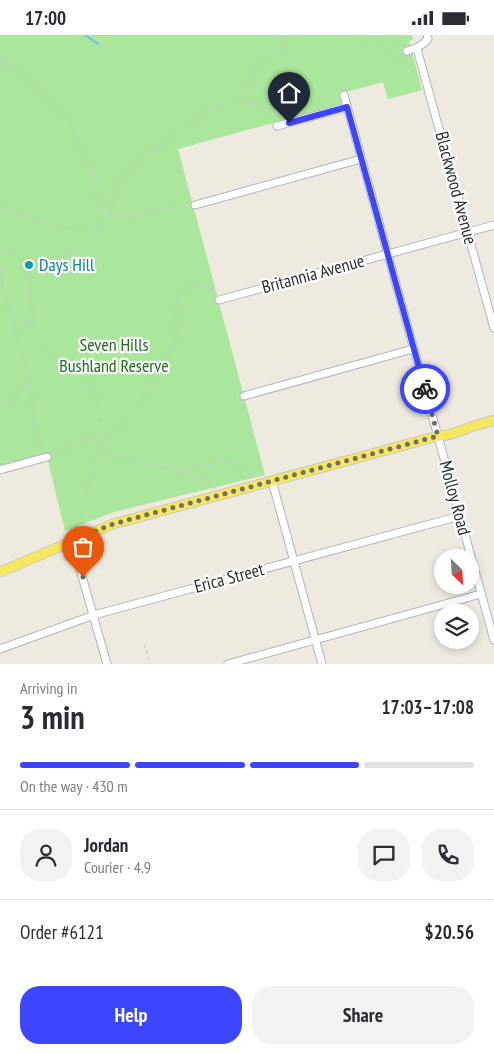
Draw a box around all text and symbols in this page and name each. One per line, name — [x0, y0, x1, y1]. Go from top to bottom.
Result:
text: 17:00 — [25, 6, 66, 30]
pin — [268, 72, 310, 123]
icon: home — [275, 79, 303, 107]
street label: Blackwood Avenue — [430, 129, 483, 247]
street label: Britannia Avenue — [259, 249, 367, 298]
place label: Days Hill — [39, 253, 95, 276]
marker: Days Hill — [23, 259, 35, 271]
park label: Seven Hills Bushland Reserve — [59, 333, 169, 377]
courier — [400, 364, 450, 414]
icon: bike — [411, 375, 439, 403]
street label: Molloy Road — [435, 458, 476, 538]
pin — [62, 526, 104, 577]
icon: bag — [69, 533, 97, 561]
north arrow — [434, 549, 479, 594]
map controls — [434, 549, 479, 649]
street label: Erica Street — [191, 557, 266, 598]
button: layers — [434, 604, 479, 649]
text: Arriving in — [20, 678, 77, 698]
text: 17:03–17:08 — [381, 695, 474, 719]
text: 3 min — [20, 696, 85, 738]
text: On the way · 430 m — [20, 776, 128, 796]
button: person — [20, 829, 72, 881]
button: chat — [358, 829, 410, 881]
button: phone — [422, 829, 474, 881]
text: Jordan — [84, 833, 128, 857]
text: Courier · 4.9 — [84, 857, 151, 877]
text: Order #6121 — [20, 920, 104, 944]
text: $20.56 — [425, 920, 474, 944]
button: Help — [20, 986, 242, 1044]
button: Share — [252, 986, 474, 1044]

